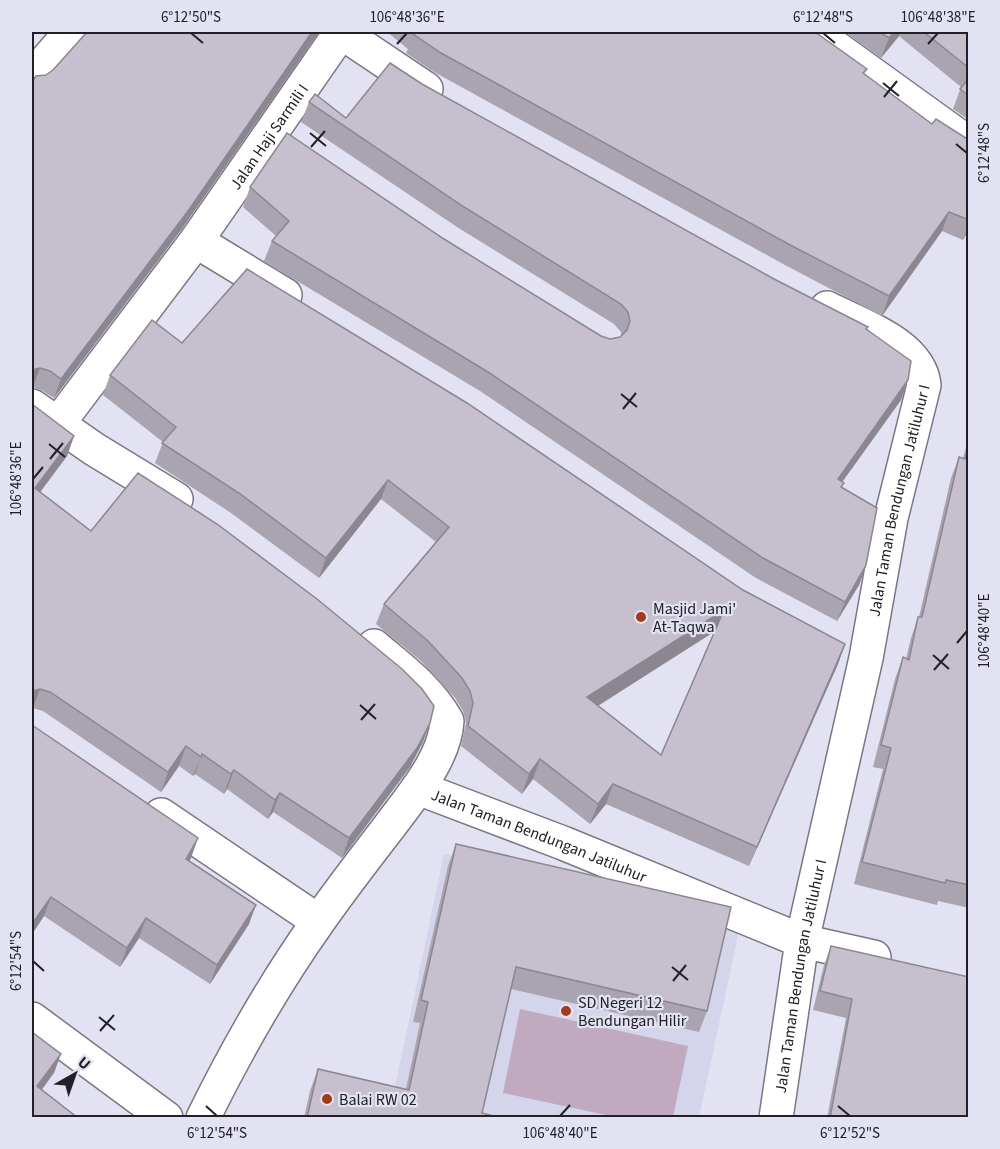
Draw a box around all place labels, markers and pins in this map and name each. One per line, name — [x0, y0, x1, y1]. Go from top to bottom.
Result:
place label: Masjid Jami' At-Taqwa — [653, 598, 736, 638]
marker: Masjid Jami' At-Taqwa — [634, 610, 648, 624]
place label: SD Negeri 12 Bendungan Hilir — [578, 992, 687, 1032]
marker: SD Negeri 12 Bendungan Hilir — [559, 1004, 573, 1018]
place label: Balai RW 02 — [339, 1089, 417, 1111]
marker: Balai RW 02 — [320, 1092, 334, 1106]

